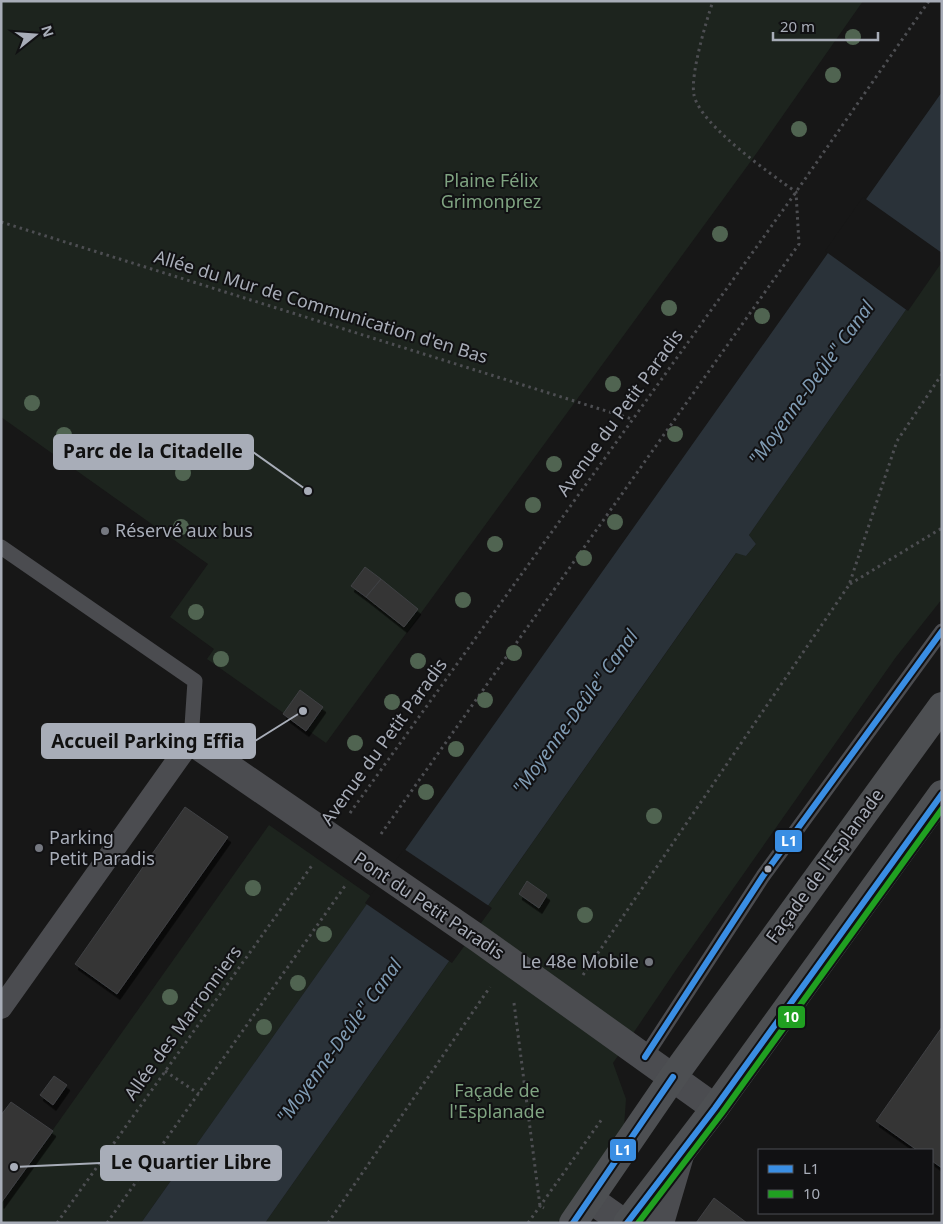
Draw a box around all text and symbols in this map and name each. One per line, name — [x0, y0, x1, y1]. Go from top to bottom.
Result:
north arrow — [10, 10, 60, 60]
scale bar — [773, 10, 878, 42]
text: 20 m — [780, 16, 815, 36]
text: N — [37, 23, 59, 39]
park label: Plaine Félix Grimonprez — [441, 168, 541, 213]
street label: Allée du Mur de Communication d'en Bas — [151, 244, 491, 368]
water label: "Moyenne-Deûle" Canal — [742, 294, 880, 471]
street label: Avenue du Petit Paradis — [551, 324, 688, 501]
callout: Parc de la Citadelle — [54, 435, 253, 469]
text: Parc de la Citadelle — [63, 438, 243, 464]
place label: Réservé aux bus — [115, 518, 253, 542]
marker: Réservé aux bus — [99, 525, 111, 537]
water label: "Moyenne-Deûle" Canal — [506, 623, 644, 800]
street label: Avenue du Petit Paradis — [315, 653, 452, 830]
callout: Accueil Parking Effia — [42, 724, 255, 758]
text: Accueil Parking Effia — [51, 728, 245, 754]
street label: Façade de l'Esplanade — [760, 783, 888, 948]
place label: Parking Petit Paradis — [49, 825, 155, 870]
line badge: L1 — [774, 829, 803, 853]
text: L1 — [781, 831, 797, 850]
marker: Parking Petit Paradis — [33, 842, 45, 854]
street label: Pont du Petit Paradis — [350, 846, 510, 965]
unlabelled marker — [763, 864, 773, 874]
street label: Allée des Marronniers — [118, 940, 246, 1104]
place label: Le 48e Mobile — [522, 949, 639, 973]
water label: "Moyenne-Deûle" Canal — [270, 952, 408, 1129]
marker: Le 48e Mobile — [643, 956, 655, 968]
line badge: 10 — [777, 1005, 806, 1029]
text: 10 — [783, 1007, 799, 1026]
park label: Façade de l'Esplanade — [449, 1078, 545, 1123]
line badge: L1 — [609, 1138, 637, 1162]
text: L1 — [615, 1140, 631, 1159]
callout: Le Quartier Libre — [101, 1146, 281, 1180]
text: Le Quartier Libre — [111, 1149, 271, 1175]
legend — [758, 1149, 933, 1214]
text: L1 — [803, 1158, 819, 1178]
text: 10 — [803, 1183, 820, 1203]

